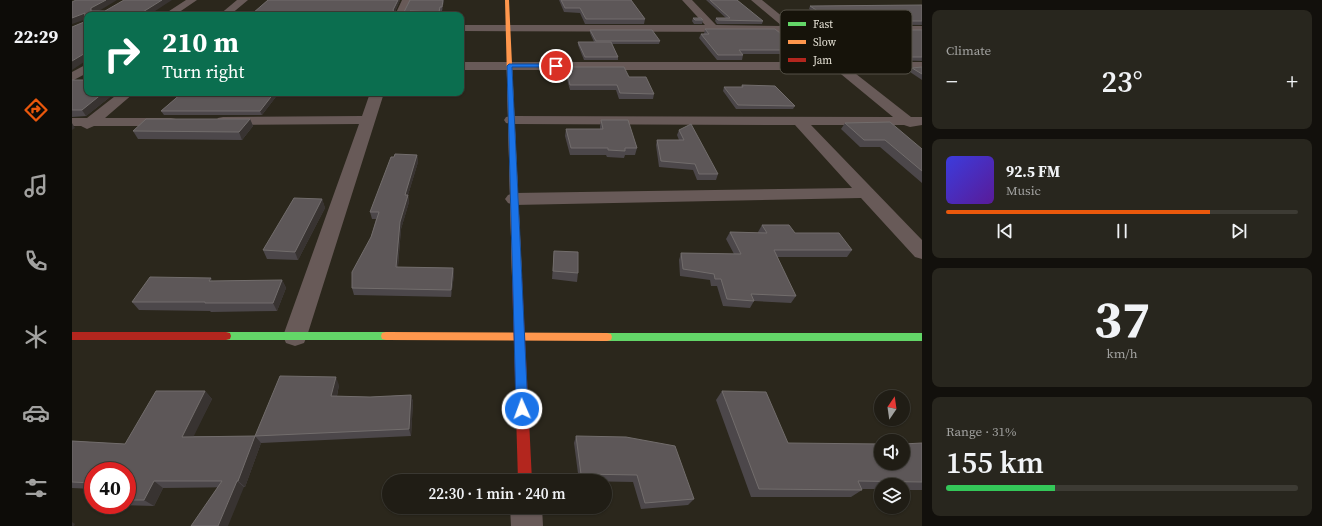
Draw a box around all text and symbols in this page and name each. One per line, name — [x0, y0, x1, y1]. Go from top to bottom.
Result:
legend — [780, 10, 912, 74]
text: Fast — [813, 17, 833, 32]
text: 210 m — [162, 23, 239, 61]
text: 22:29 — [14, 24, 58, 49]
icon: right — [96, 28, 148, 80]
text: Slow — [813, 35, 837, 50]
text: Climate — [946, 42, 991, 59]
pin — [539, 49, 573, 83]
text: Jam — [812, 53, 832, 68]
icon: arrive — [545, 55, 567, 77]
text: Turn right — [162, 59, 244, 84]
text: 23° — [1101, 61, 1143, 102]
text: − — [946, 66, 958, 96]
text: + — [1286, 66, 1298, 96]
icon: directions — [22, 96, 50, 124]
text: 92.5 FM — [1006, 161, 1060, 182]
icon: music — [22, 172, 50, 200]
text: Music — [1006, 182, 1041, 199]
icon: previous — [994, 220, 1016, 242]
icon: pause — [1111, 220, 1133, 242]
icon: next — [1228, 220, 1250, 242]
icon: phone — [22, 247, 50, 275]
text: 37 — [1094, 283, 1150, 354]
icon: climate — [22, 323, 50, 351]
text: km/h — [1107, 345, 1137, 362]
position arrow — [501, 388, 543, 430]
north arrow — [874, 390, 910, 426]
map controls — [874, 390, 910, 514]
icon: car — [22, 399, 50, 427]
text: Range · 31% — [946, 423, 1017, 440]
button: sound — [874, 434, 910, 470]
text: 155 km — [946, 442, 1044, 483]
speed limit sign: 40 — [84, 462, 136, 514]
icon: filters — [22, 474, 50, 502]
button: layers — [874, 478, 910, 514]
text: 22:30 · 1 min · 240 m — [429, 483, 565, 504]

